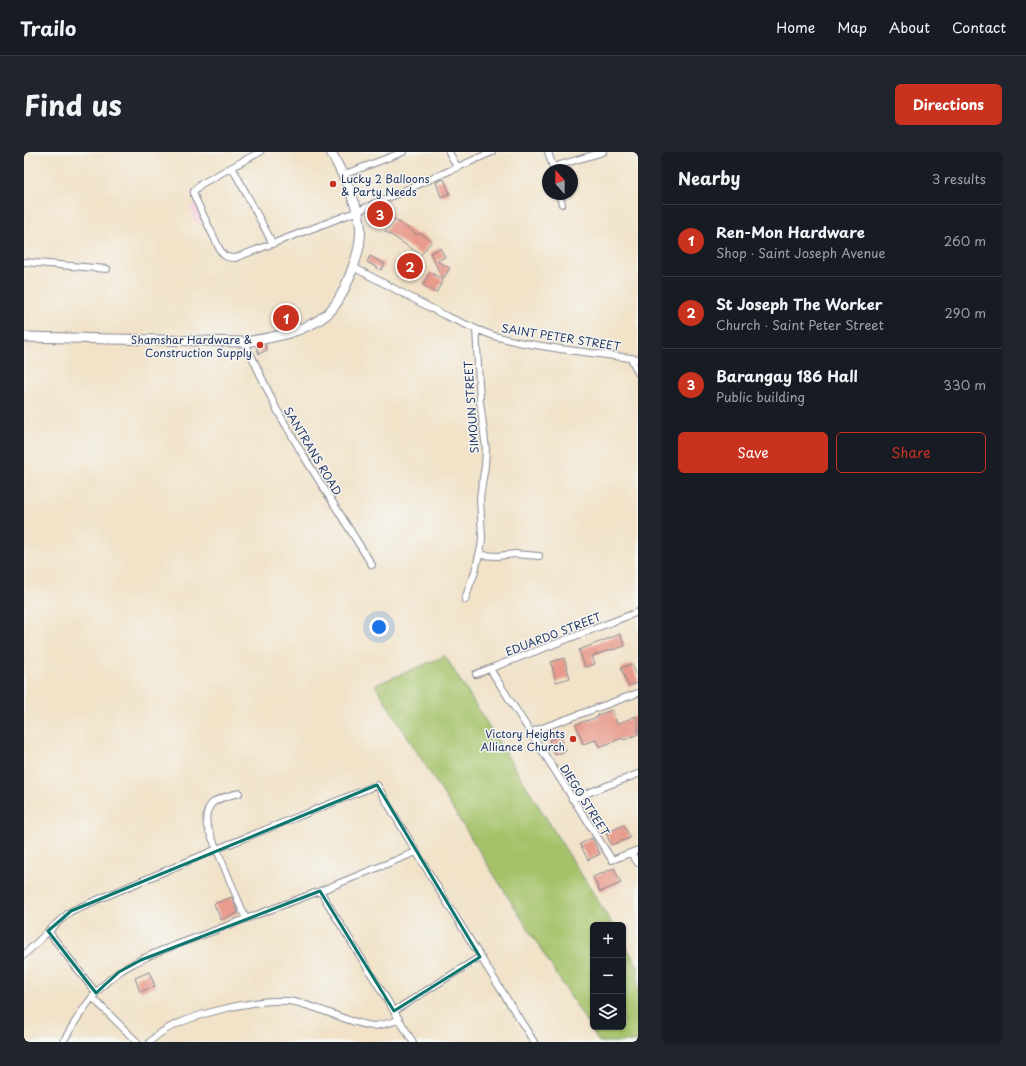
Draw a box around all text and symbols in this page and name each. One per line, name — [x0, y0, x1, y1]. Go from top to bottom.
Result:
text: Trailo — [20, 14, 76, 42]
text: Home — [776, 17, 815, 38]
text: Map — [837, 17, 867, 38]
text: About — [889, 17, 930, 38]
text: Contact — [952, 17, 1006, 38]
text: Find us — [24, 83, 122, 126]
button: Directions — [895, 84, 1002, 125]
north arrow — [542, 164, 578, 200]
text: Nearby — [678, 165, 740, 191]
text: 3 results — [932, 169, 986, 188]
place label: Lucky 2 Balloons & Party Needs — [341, 170, 430, 200]
marker: Lucky 2 Balloons & Party Needs — [328, 179, 338, 189]
pin: 3 — [367, 199, 393, 229]
text: Ren-Mon Hardware — [716, 220, 865, 243]
text: 1 — [688, 231, 694, 250]
text: 260 m — [944, 231, 986, 250]
text: Shop · Saint Joseph Avenue — [716, 243, 886, 262]
pin: 2 — [397, 251, 423, 281]
text: St Joseph The Worker — [716, 292, 883, 315]
pin: 1 — [273, 303, 299, 333]
text: 2 — [686, 303, 696, 322]
text: 290 m — [945, 303, 986, 322]
text: Church · Saint Peter Street — [716, 315, 884, 334]
street label: SAINT PETER STREET — [500, 319, 622, 355]
place label: Shamshar Hardware & Construction Supply — [131, 331, 252, 361]
marker: Shamshar Hardware & Construction Supply — [255, 340, 265, 350]
street label: SIMOUN STREET — [459, 360, 483, 454]
text: Barangay 186 Hall — [716, 364, 858, 387]
text: 3 — [687, 375, 695, 394]
text: 330 m — [943, 375, 986, 394]
text: Public building — [716, 387, 805, 406]
street label: SANTRANS ROAD — [280, 403, 346, 499]
button: Save — [678, 432, 828, 473]
button: Share — [836, 432, 986, 473]
street label: EDUARDO STREET — [503, 608, 604, 660]
your location — [369, 617, 389, 637]
place label: Victory Heights Alliance Church — [481, 725, 565, 755]
marker: Victory Heights Alliance Church — [568, 734, 578, 744]
street label: DIEGO STREET — [556, 761, 614, 840]
map controls — [590, 922, 626, 1030]
button: + — [590, 922, 626, 958]
button: − — [590, 958, 626, 994]
button: layers — [590, 994, 626, 1030]

